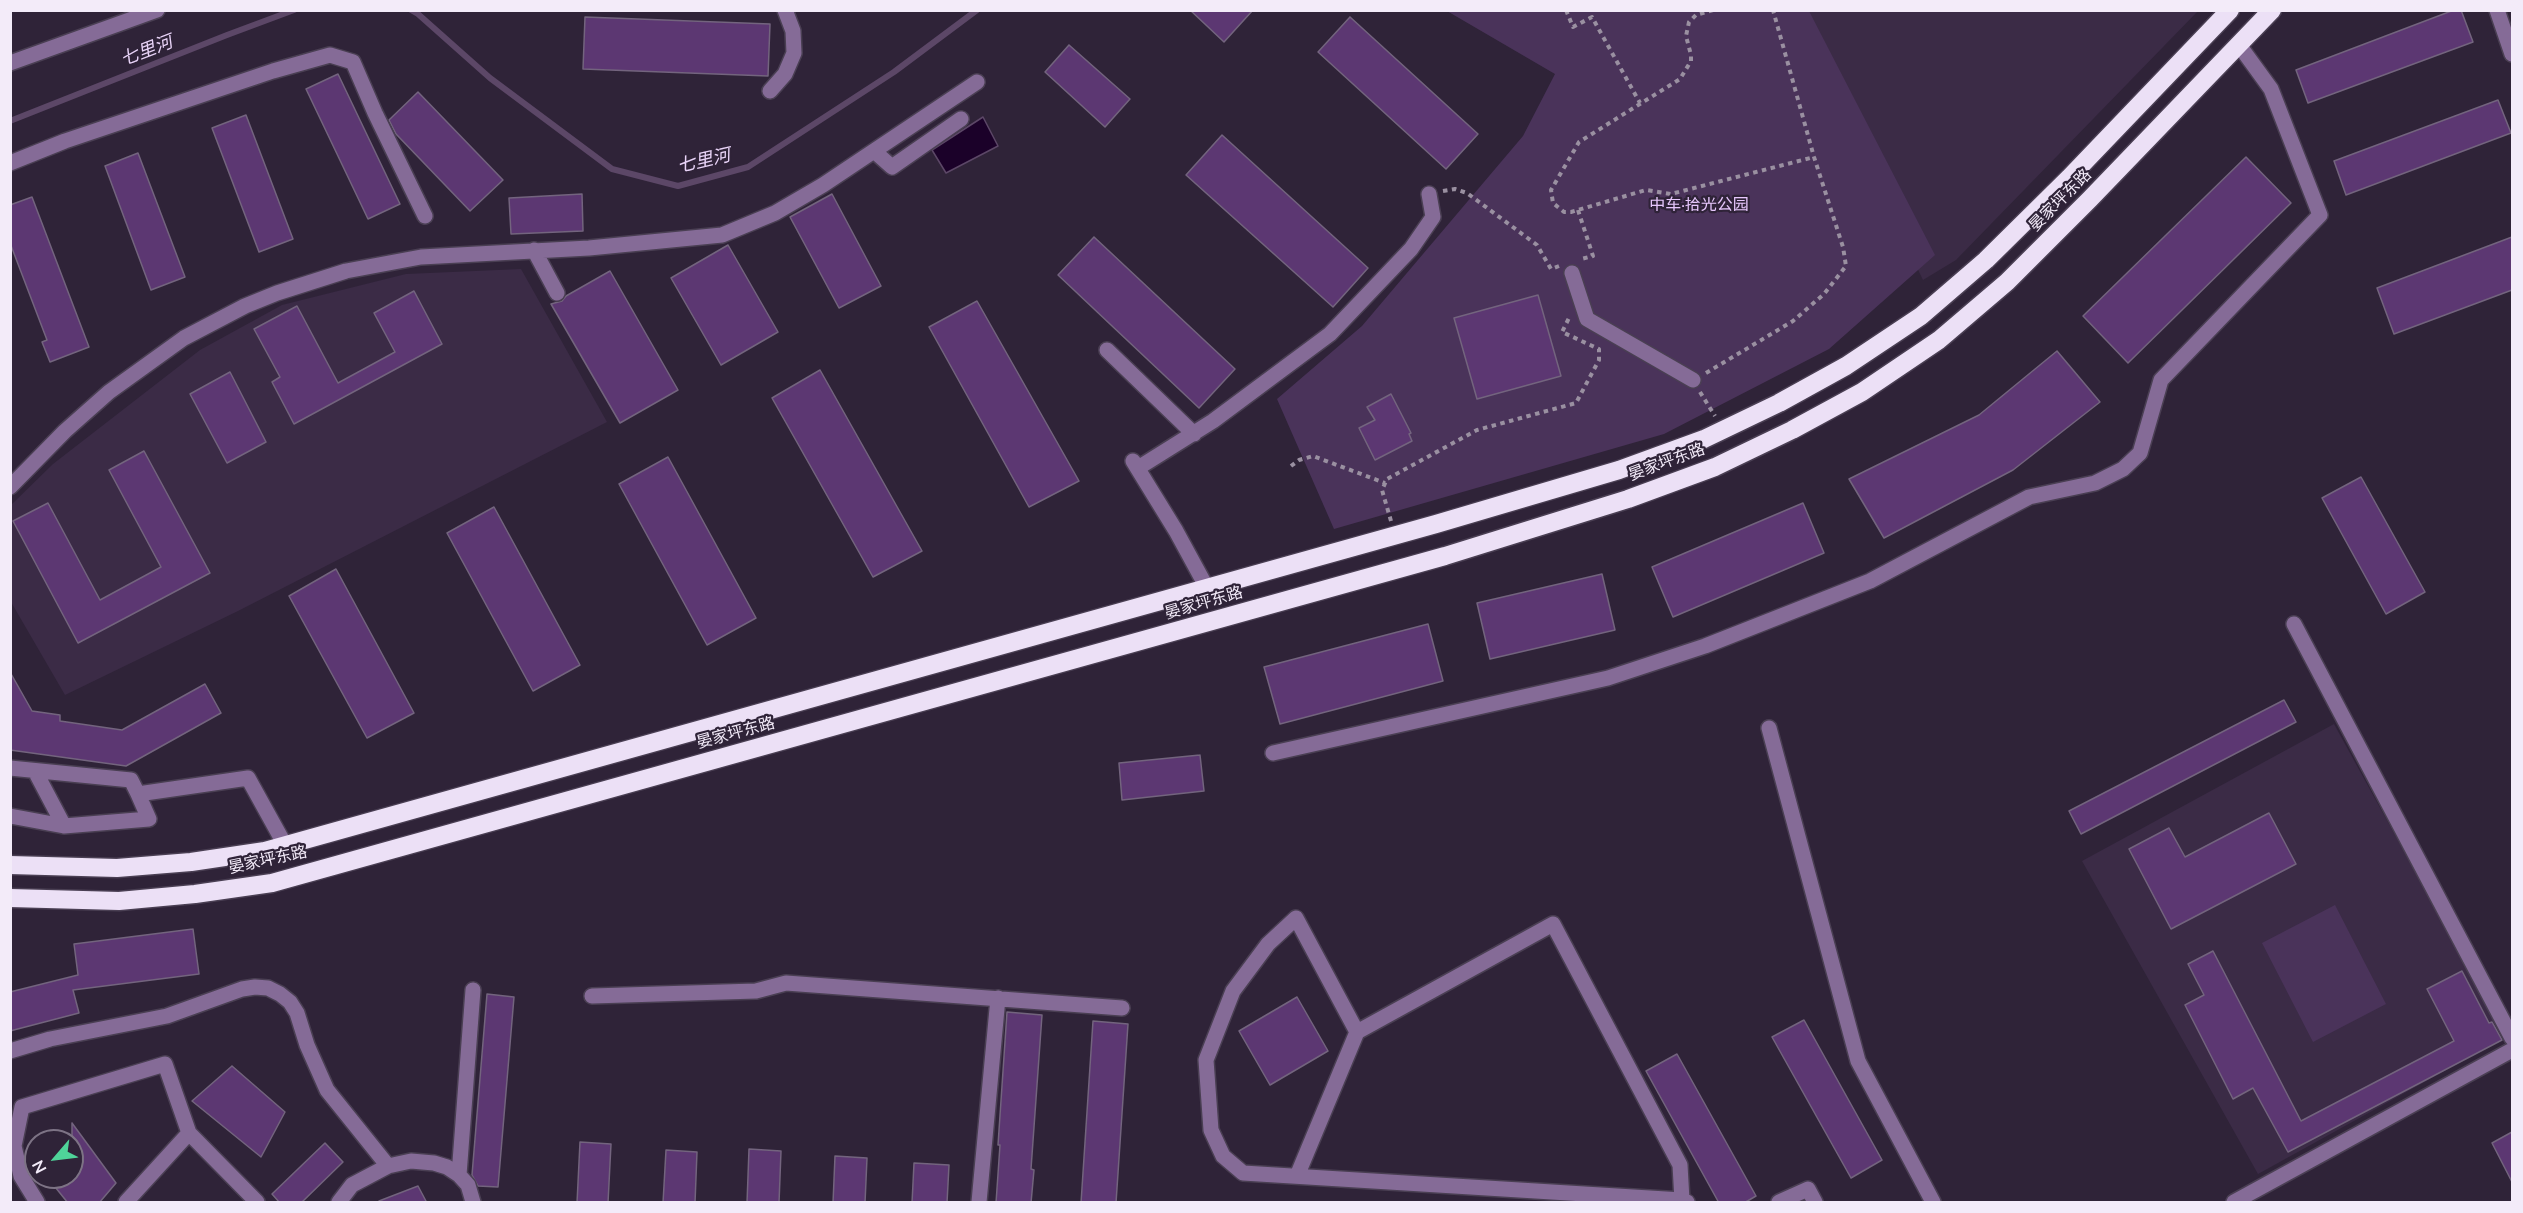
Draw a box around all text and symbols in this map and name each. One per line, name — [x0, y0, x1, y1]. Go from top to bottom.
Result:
water label: 七里河 — [118, 32, 176, 72]
water label: 七里河 — [675, 145, 733, 179]
street label: 晏家坪东路 — [2026, 166, 2096, 236]
park label: 中车·拾光公园 — [1649, 196, 1749, 216]
street label: 晏家坪东路 — [1626, 440, 1708, 486]
street label: 晏家坪东路 — [1163, 584, 1245, 624]
street label: 晏家坪东路 — [695, 714, 777, 754]
street label: 晏家坪东路 — [227, 843, 309, 879]
north arrow — [24, 1129, 84, 1189]
text: N — [27, 1156, 52, 1177]

